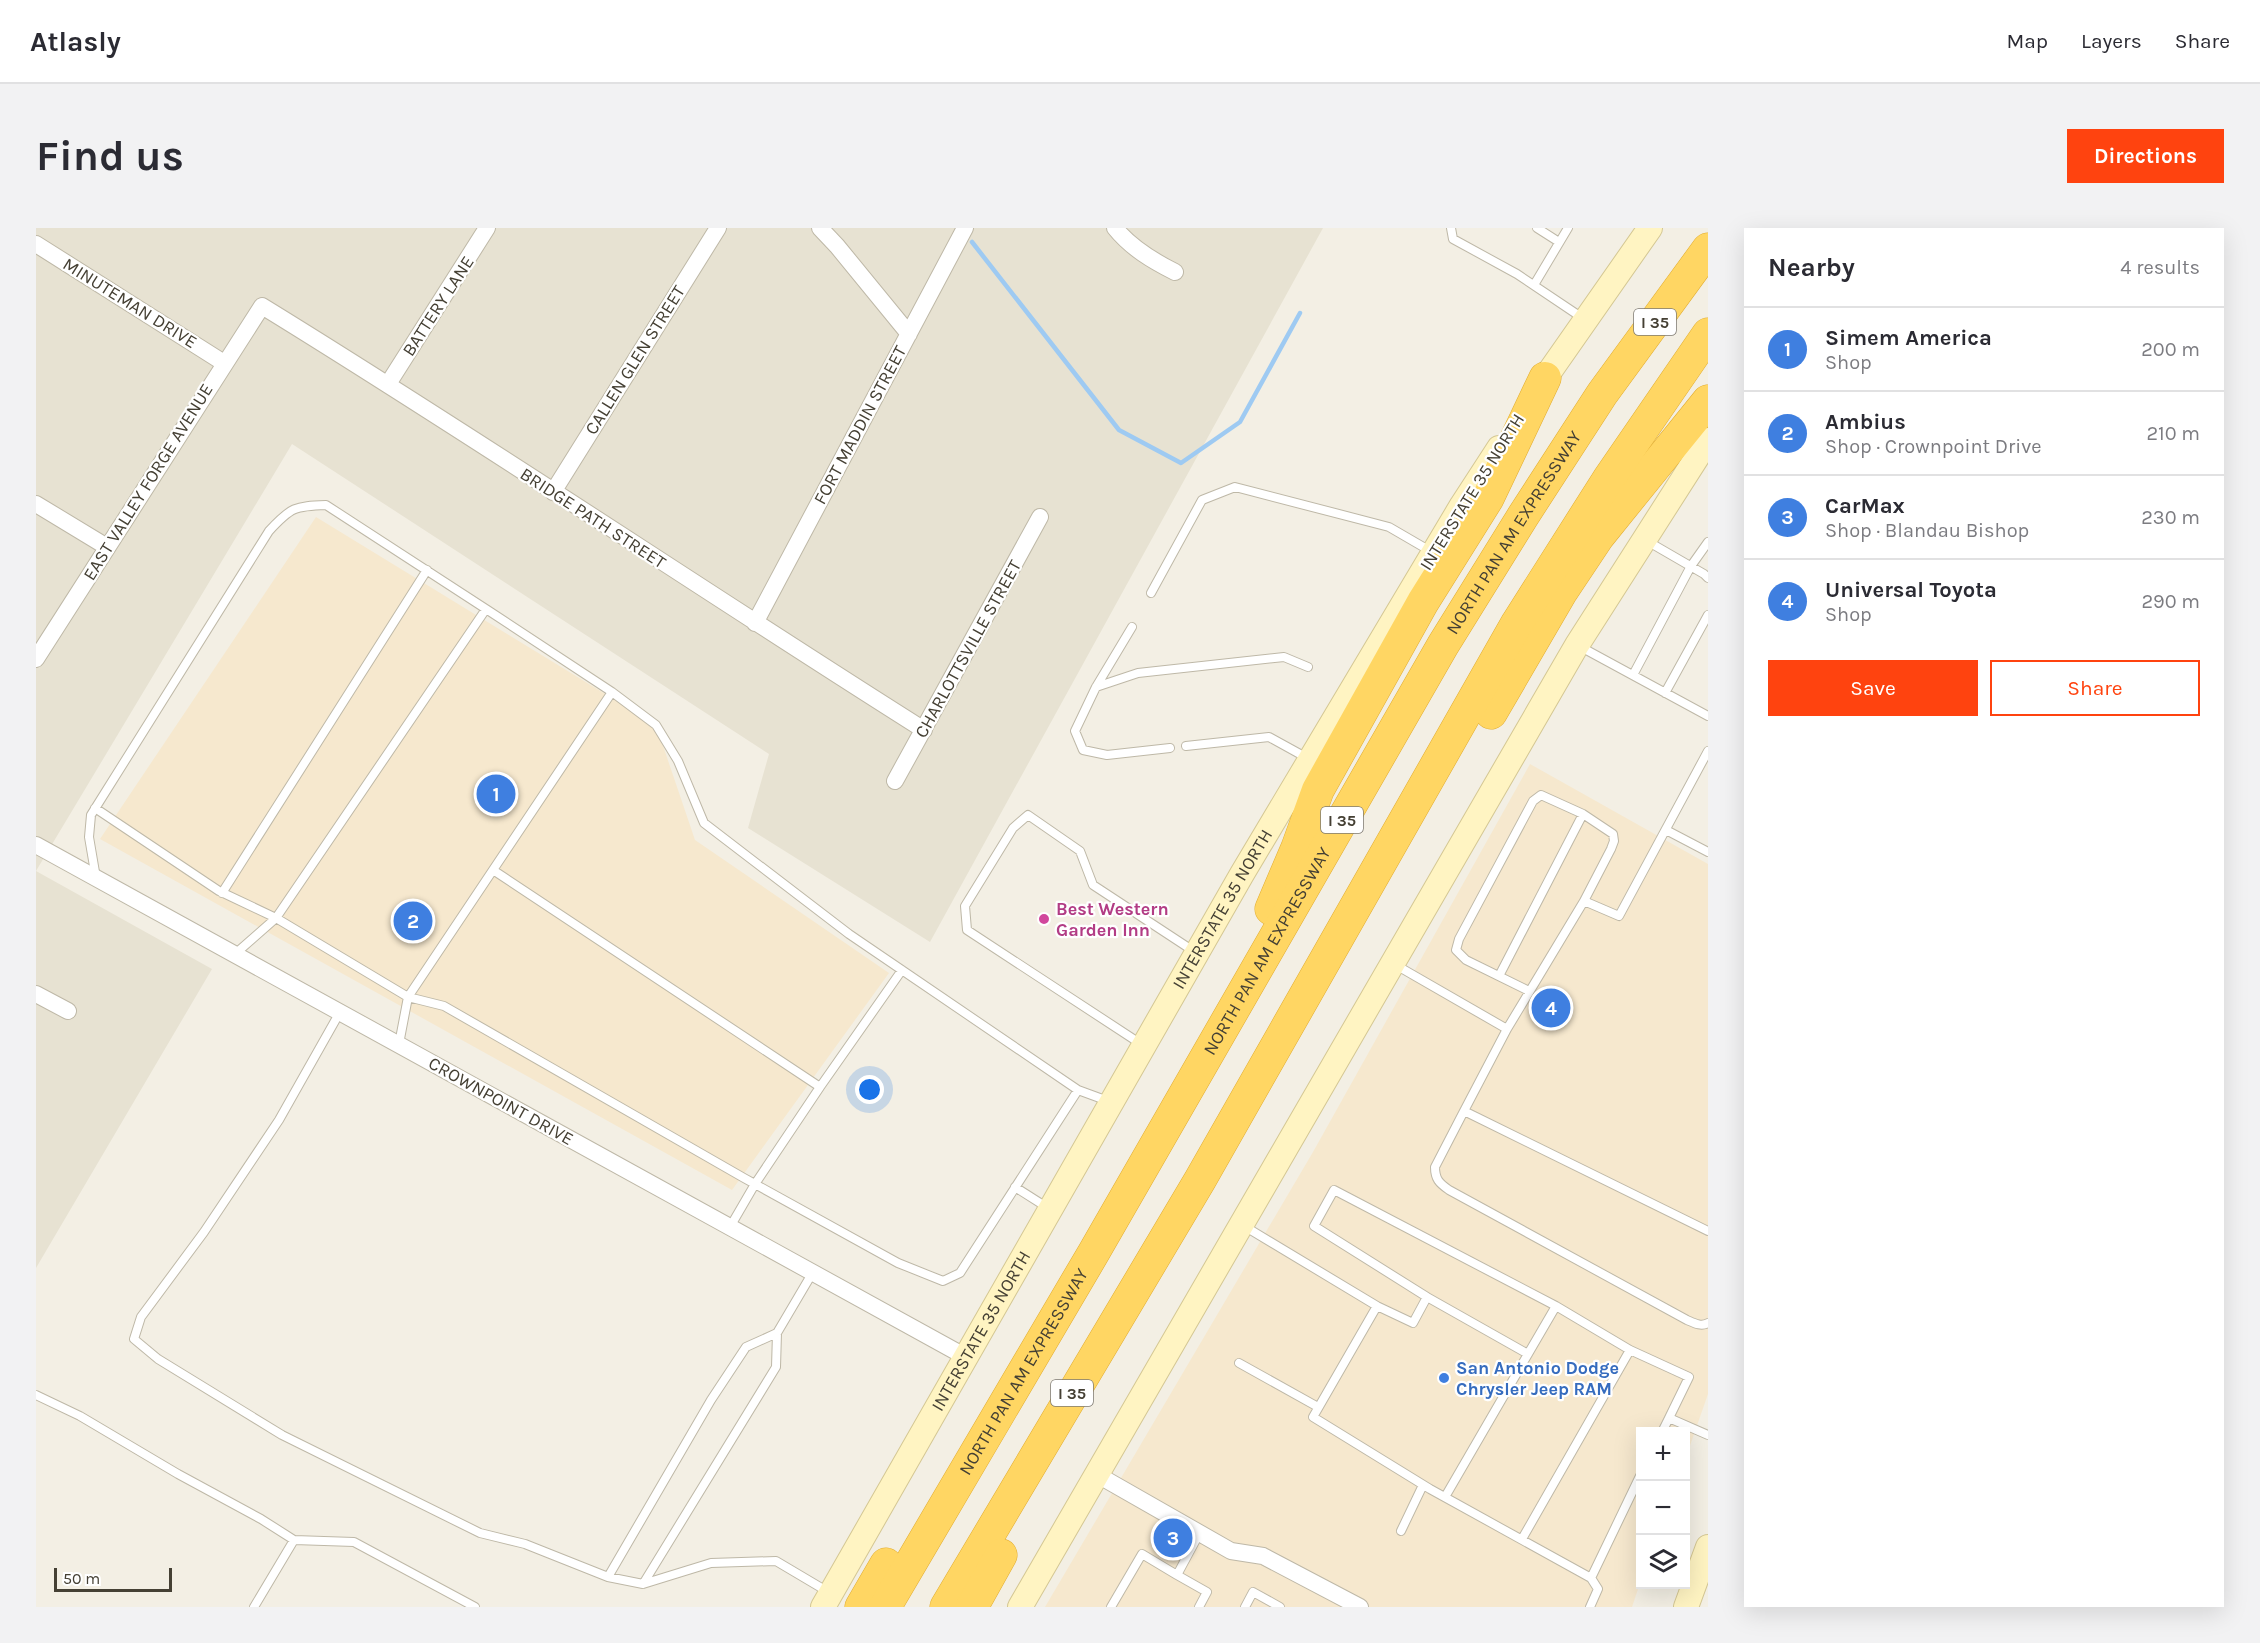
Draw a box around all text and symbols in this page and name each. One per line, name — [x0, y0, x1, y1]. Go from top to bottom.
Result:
text: Atlasly — [30, 25, 121, 58]
text: Map — [2006, 29, 2048, 53]
text: Layers — [2081, 29, 2142, 53]
text: Share — [2175, 29, 2230, 53]
button: Directions — [2067, 129, 2224, 183]
text: Find us — [36, 131, 184, 181]
street label: BATTERY LANE — [397, 252, 479, 360]
text: Nearby — [1768, 252, 1855, 283]
street label: MINUTEMAN DRIVE — [59, 253, 201, 353]
text: 4 results — [2120, 256, 2200, 279]
street label: CALLEN GLEN STREET — [580, 281, 690, 439]
road number: I 35 — [1634, 309, 1676, 335]
text: Simem America — [1825, 325, 1992, 351]
text: 1 — [1784, 338, 1791, 361]
text: 200 m — [2141, 338, 2200, 361]
street label: FORT MADDIN STREET — [809, 342, 911, 508]
text: Shop — [1825, 351, 1872, 374]
street label: EAST VALLEY FORGE AVENUE — [78, 380, 218, 584]
text: Ambius — [1825, 409, 1906, 435]
street label: INTERSTATE 35 NORTH — [1415, 410, 1529, 574]
text: 2 — [1781, 422, 1794, 445]
text: 210 m — [2146, 422, 2200, 445]
street label: NORTH PAN AM EXPRESSWAY — [1441, 427, 1586, 638]
text: Shop · Crownpoint Drive — [1825, 435, 2041, 458]
street label: BRIDGE PATH STREET — [516, 463, 670, 573]
text: CarMax — [1825, 493, 1905, 519]
text: 3 — [1781, 506, 1794, 529]
text: 230 m — [2141, 506, 2200, 529]
text: Shop · Blandau Bishop — [1825, 519, 2029, 542]
street label: CHARLOTTSVILLE STREET — [910, 556, 1026, 742]
text: Universal Toyota — [1825, 577, 1997, 603]
text: 4 — [1782, 590, 1793, 613]
text: 290 m — [2141, 590, 2200, 613]
text: Shop — [1825, 603, 1872, 626]
button: Save — [1768, 660, 1978, 716]
button: Share — [1990, 660, 2200, 716]
pin: 1 — [476, 772, 516, 816]
road number: I 35 — [1321, 807, 1363, 833]
street label: INTERSTATE 35 NORTH — [1168, 825, 1277, 993]
street label: NORTH PAN AM EXPRESSWAY — [1199, 843, 1335, 1059]
pin: 2 — [394, 898, 433, 944]
place label: Best Western Garden Inn — [1056, 898, 1169, 941]
marker: Best Western Garden Inn — [1037, 912, 1051, 926]
pin: 4 — [1532, 986, 1570, 1030]
street label: CROWNPOINT DRIVE — [425, 1052, 577, 1150]
your location — [855, 1075, 884, 1104]
street label: INTERSTATE 35 NORTH — [926, 1247, 1035, 1415]
street label: NORTH PAN AM EXPRESSWAY — [954, 1264, 1093, 1479]
place label: San Antonio Dodge Chrysler Jeep RAM — [1456, 1357, 1619, 1400]
marker: San Antonio Dodge Chrysler Jeep RAM — [1437, 1371, 1451, 1385]
road number: I 35 — [1051, 1380, 1093, 1406]
map controls — [1636, 1427, 1690, 1589]
button: + — [1636, 1427, 1690, 1481]
button: − — [1636, 1481, 1690, 1535]
pin: 3 — [1154, 1516, 1192, 1560]
button: layers — [1636, 1535, 1690, 1589]
scale bar — [54, 1565, 172, 1592]
text: 50 m — [63, 1569, 100, 1588]

